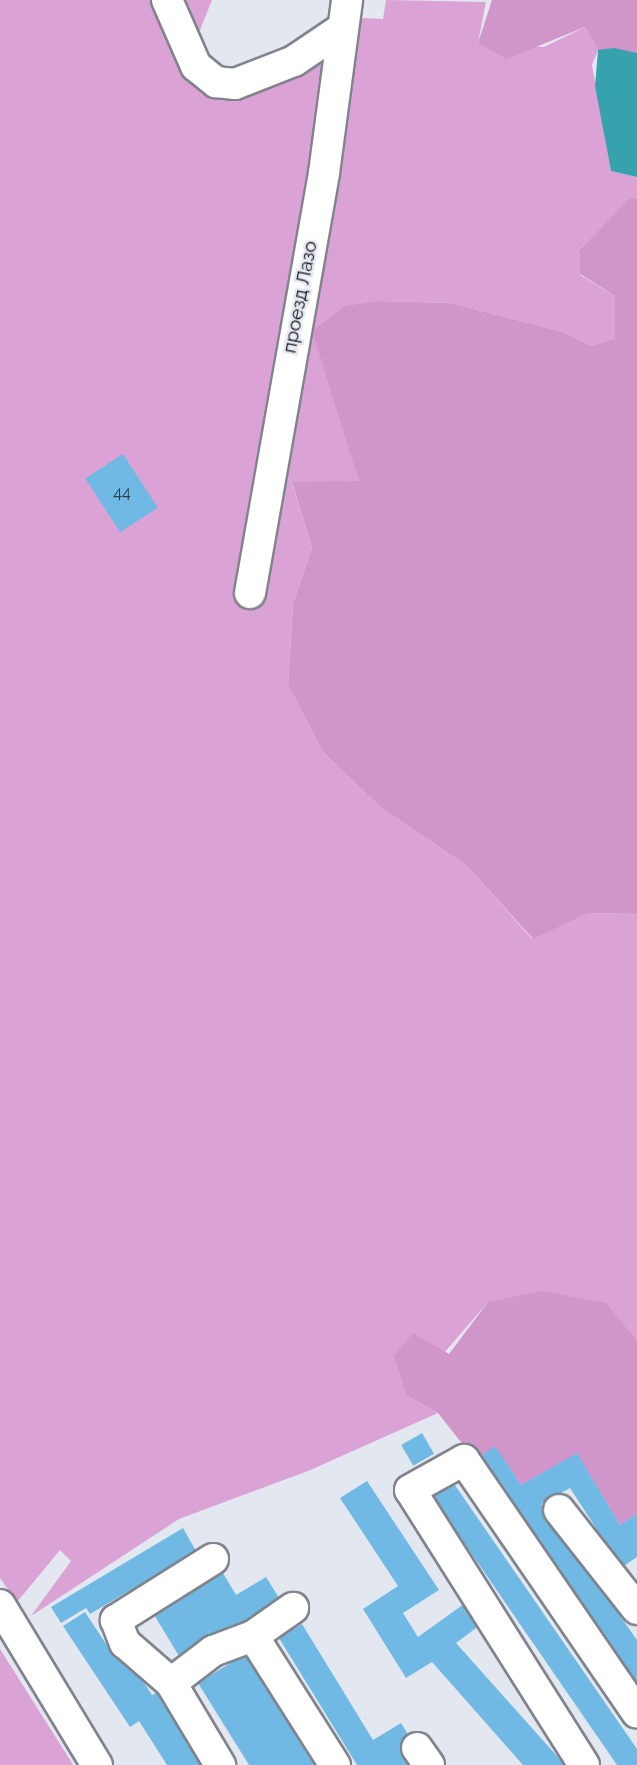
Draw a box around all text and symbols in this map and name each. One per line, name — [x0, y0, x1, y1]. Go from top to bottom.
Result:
street label: проезд Лазо — [278, 239, 322, 355]
house number: 44 — [113, 483, 131, 503]

